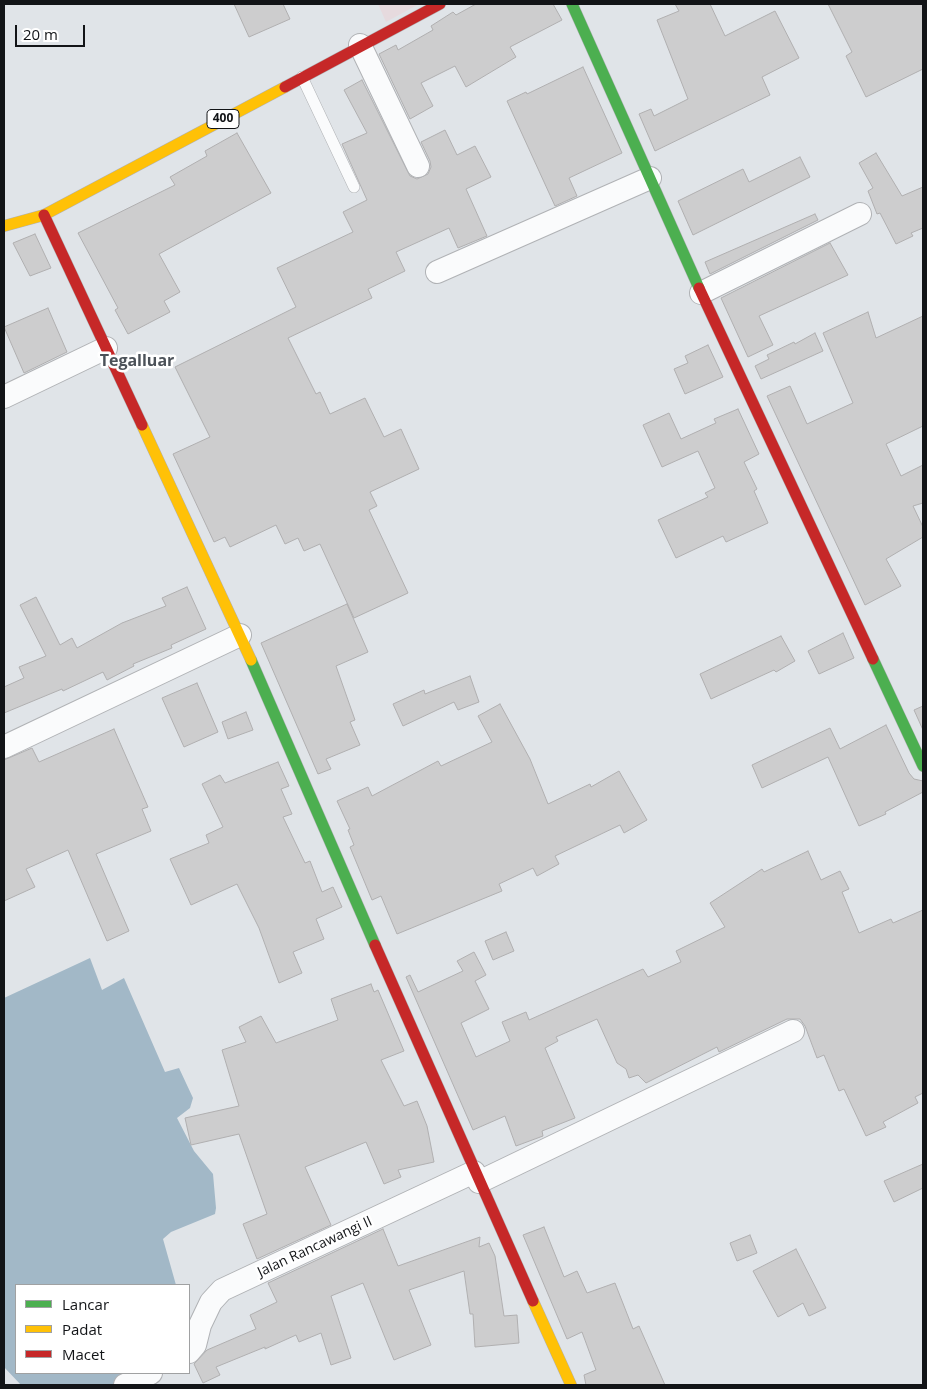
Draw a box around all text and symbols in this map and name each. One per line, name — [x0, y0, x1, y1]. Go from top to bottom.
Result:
scale bar — [18, 15, 88, 47]
text: 20 m — [23, 24, 58, 44]
road number: 400 — [207, 110, 239, 128]
district label: Tegalluar — [100, 351, 174, 371]
street label: Jalan Rancawangi II — [255, 1213, 375, 1281]
legend — [15, 1284, 190, 1374]
text: Lancar — [62, 1294, 109, 1314]
text: Padat — [62, 1319, 102, 1339]
text: Macet — [62, 1344, 105, 1364]

